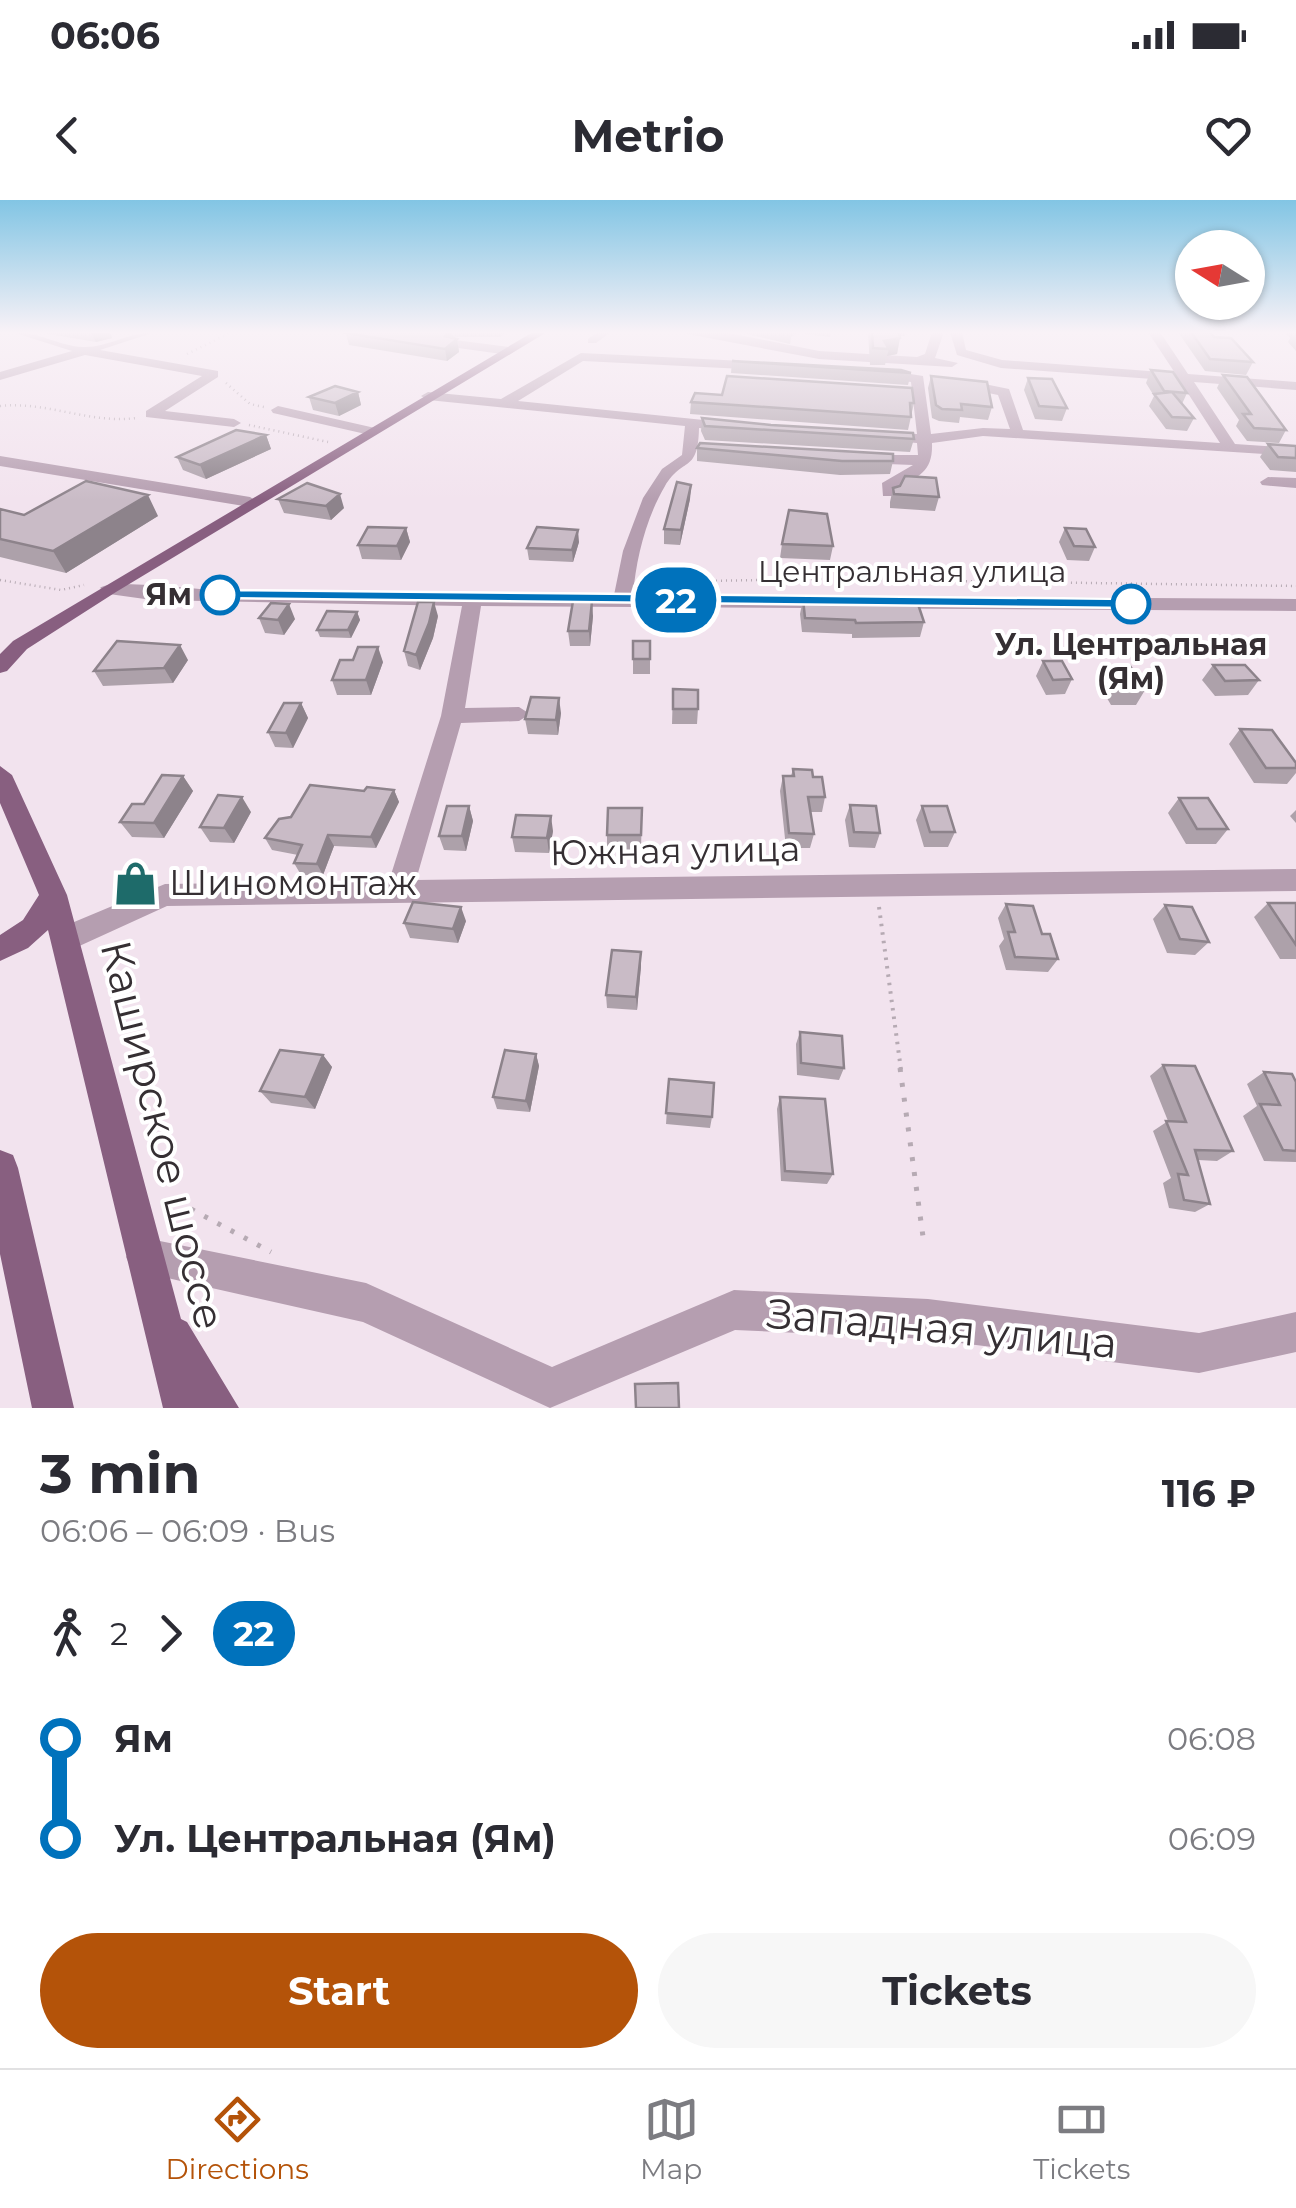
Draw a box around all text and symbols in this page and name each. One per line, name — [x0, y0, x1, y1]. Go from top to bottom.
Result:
text: 06:06 — [50, 12, 160, 59]
icon: back — [40, 108, 95, 163]
text: Metrio — [571, 108, 725, 163]
icon: heart — [1201, 108, 1256, 163]
north arrow — [1175, 230, 1265, 320]
map controls — [1175, 230, 1265, 320]
street label: Центральная улица — [758, 553, 1066, 590]
line badge: 22 — [631, 568, 721, 632]
place label: Ям — [146, 576, 192, 613]
marker: Ям — [201, 576, 239, 614]
text: 22 — [655, 579, 697, 622]
marker: Ул. Центральная (Ям) — [1112, 585, 1150, 623]
place label: Ул. Центральная (Ям) — [995, 626, 1267, 697]
street label: Южная улица — [549, 827, 801, 874]
shop icon: Шиномонтаж — [112, 859, 160, 907]
place label: Шиномонтаж — [169, 861, 417, 904]
street label: Каширское шоссе — [89, 935, 237, 1335]
street label: Западная улица — [765, 1287, 1119, 1369]
text: 3 min — [40, 1440, 200, 1507]
text: 116 ₽ — [1162, 1470, 1256, 1517]
text: 06:06 – 06:09 · Bus — [40, 1511, 335, 1550]
icon: walk — [40, 1606, 95, 1661]
icon: forward — [143, 1606, 198, 1661]
text: 22 — [233, 1612, 275, 1655]
text: 2 — [110, 1614, 128, 1653]
text: Ям — [114, 1715, 173, 1762]
text: 06:08 — [1167, 1719, 1256, 1758]
text: Ул. Центральная (Ям) — [114, 1815, 556, 1862]
text: 06:09 — [1168, 1819, 1256, 1858]
button: Start — [40, 1933, 638, 2048]
button: Tickets — [658, 1933, 1256, 2048]
tab: Directions — [166, 2092, 309, 2186]
tab: Map — [640, 2092, 702, 2186]
tab: Tickets — [1033, 2092, 1130, 2186]

